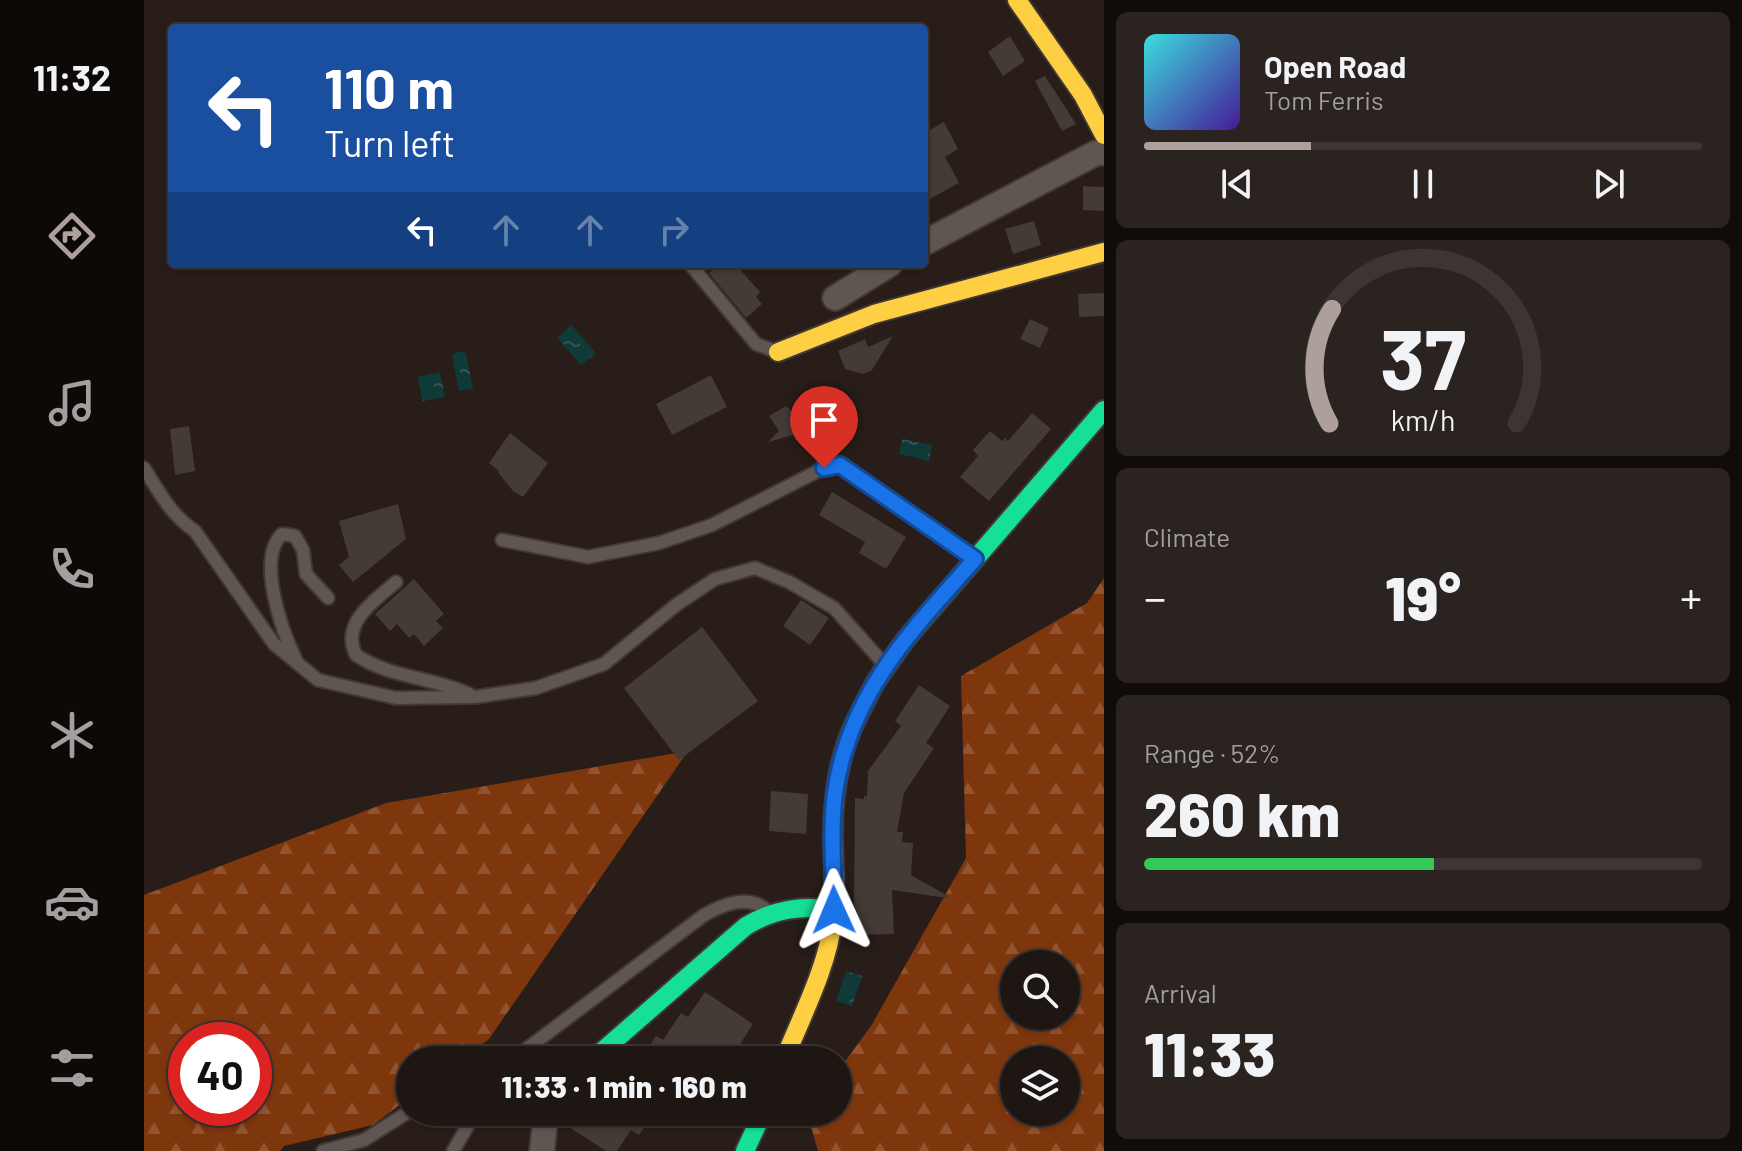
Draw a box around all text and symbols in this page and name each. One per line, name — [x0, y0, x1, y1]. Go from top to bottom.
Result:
text: Open Road — [1264, 48, 1406, 84]
text: 110 m — [324, 53, 454, 120]
text: 11:32 — [33, 55, 111, 98]
icon: left — [192, 56, 296, 160]
text: Tom Ferris — [1264, 84, 1384, 115]
text: Turn left — [324, 121, 455, 164]
icon: previous — [1215, 162, 1259, 206]
icon: pause — [1401, 162, 1445, 206]
icon: next — [1587, 162, 1631, 206]
icon: directions — [44, 208, 100, 264]
icon: left — [400, 208, 444, 252]
icon: ahead — [484, 208, 528, 252]
icon: ahead — [568, 208, 612, 252]
icon: right — [652, 208, 696, 252]
text: 37 — [1380, 306, 1466, 406]
icon: music — [44, 375, 100, 431]
pin — [790, 386, 858, 468]
icon: arrive — [802, 398, 846, 442]
text: km/h — [1391, 402, 1455, 437]
text: Climate — [1144, 521, 1230, 552]
icon: phone — [44, 541, 100, 597]
text: 19° — [1385, 561, 1461, 633]
text: − — [1144, 570, 1166, 623]
text: + — [1680, 570, 1702, 623]
icon: climate — [44, 707, 100, 763]
text: Range · 52% — [1144, 737, 1280, 768]
text: 260 km — [1144, 777, 1340, 849]
position arrow — [792, 868, 876, 952]
icon: car — [44, 874, 100, 930]
map controls — [1000, 950, 1080, 1126]
button: search — [1000, 950, 1080, 1030]
text: Arrival — [1144, 977, 1217, 1008]
text: 11:33 — [1144, 1017, 1275, 1089]
speed limit sign: 40 — [168, 1022, 272, 1126]
icon: filters — [44, 1040, 100, 1096]
button: layers — [1000, 1046, 1080, 1126]
text: 11:33 · 1 min · 160 m — [501, 1068, 747, 1104]

